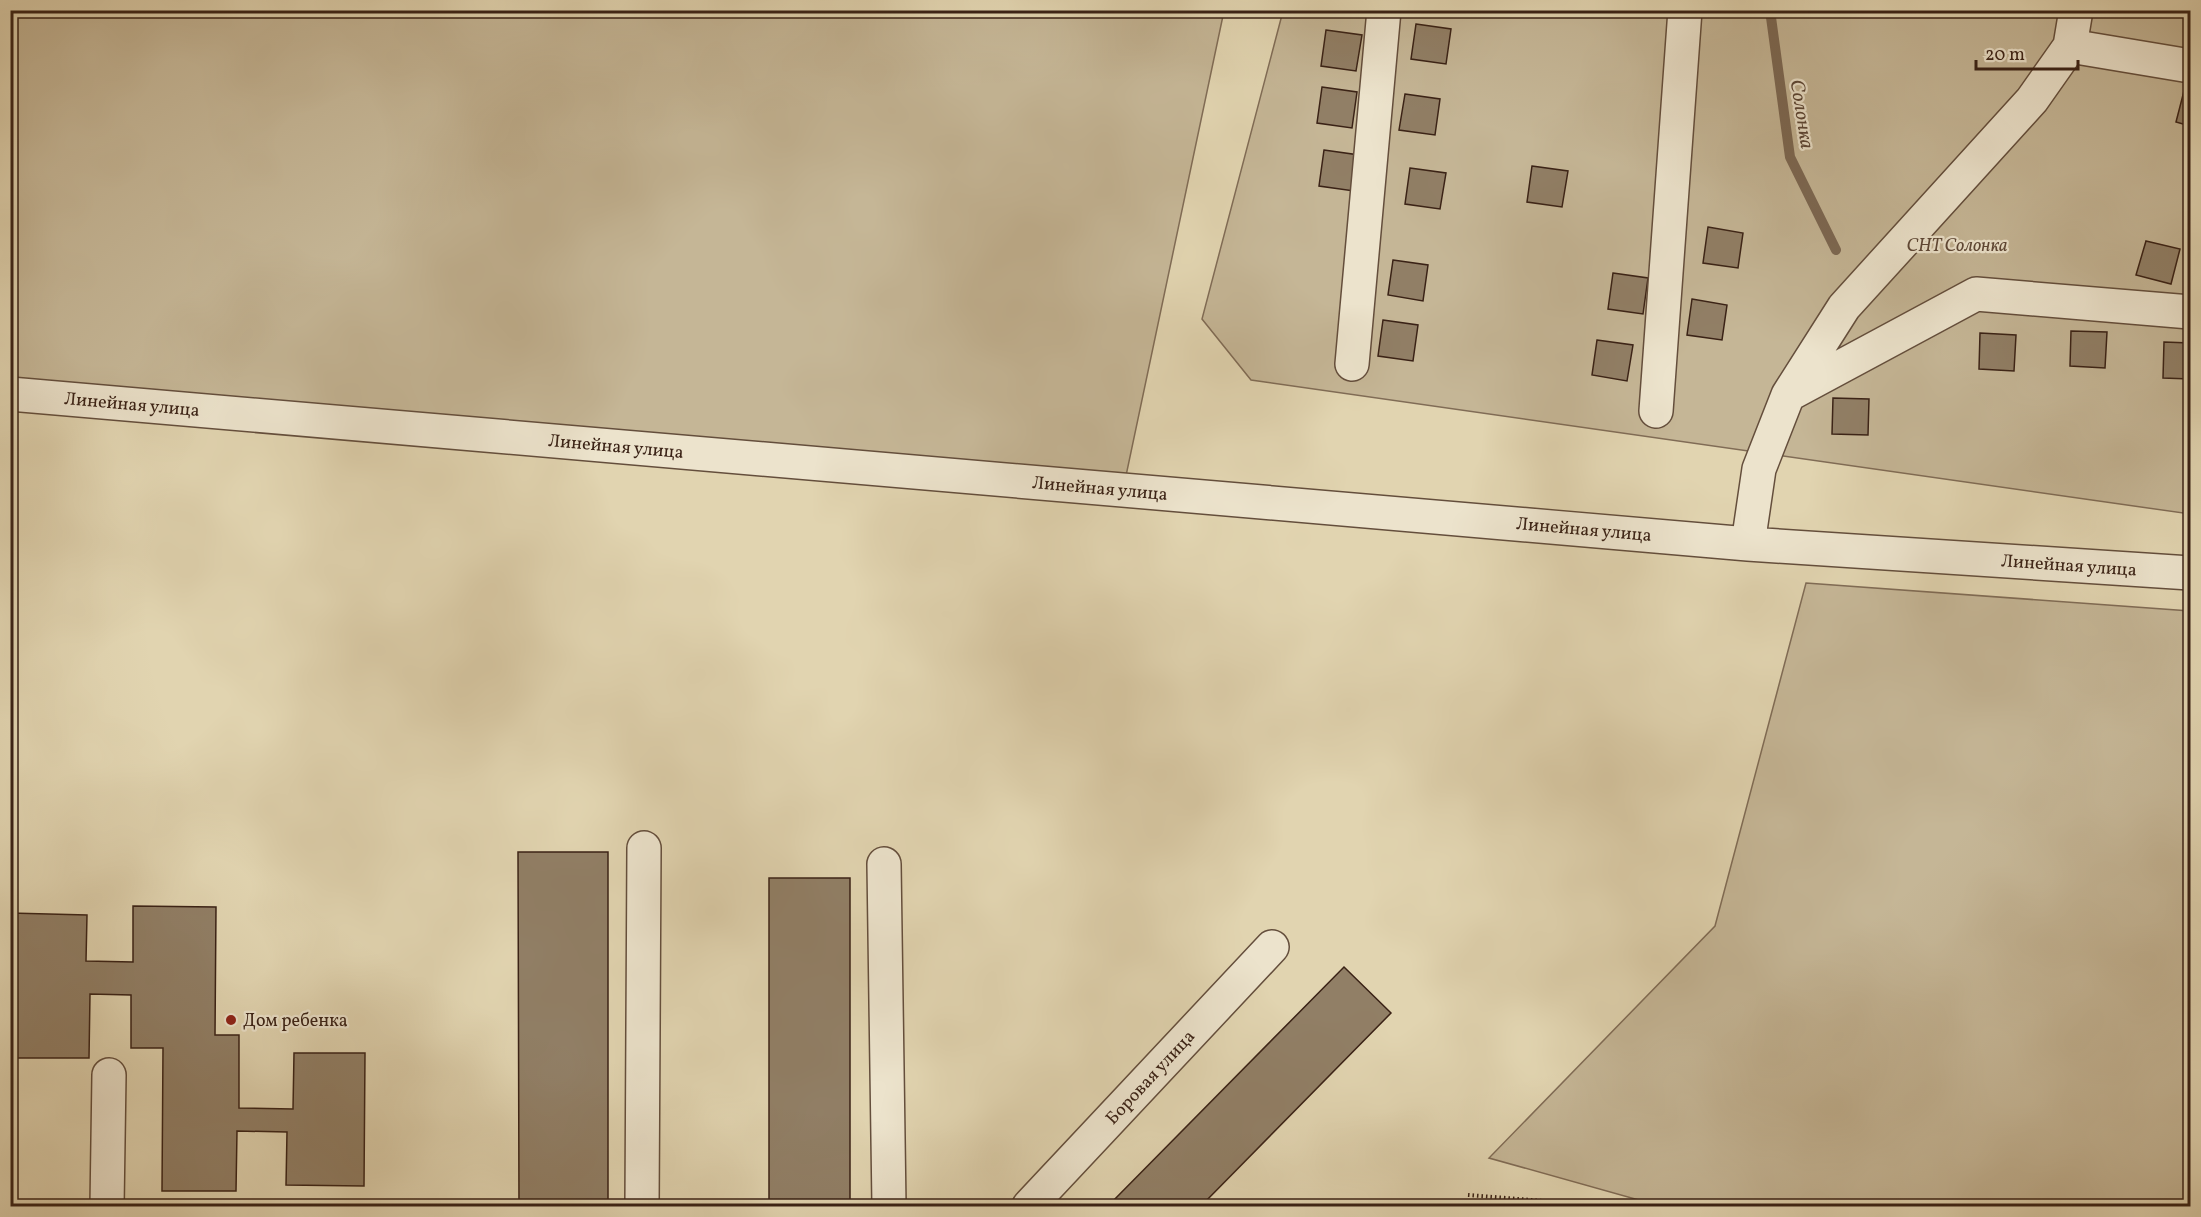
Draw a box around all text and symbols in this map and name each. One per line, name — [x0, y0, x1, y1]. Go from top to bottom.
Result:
scale bar — [1976, 33, 2078, 71]
text: 20 m — [1985, 43, 2025, 68]
water label: Солонка — [1782, 78, 1820, 151]
park label: СНТ Солонка — [1907, 234, 2007, 259]
street label: Линейная улица — [63, 387, 201, 424]
street label: Линейная улица — [547, 429, 685, 466]
street label: Линейная улица — [1031, 471, 1169, 508]
street label: Линейная улица — [1515, 512, 1653, 549]
street label: Линейная улица — [2000, 549, 2138, 584]
place label: Дом ребенка — [243, 1009, 348, 1034]
marker: Дом ребенка — [224, 1013, 238, 1027]
street label: Боровая улица — [1101, 1025, 1202, 1131]

